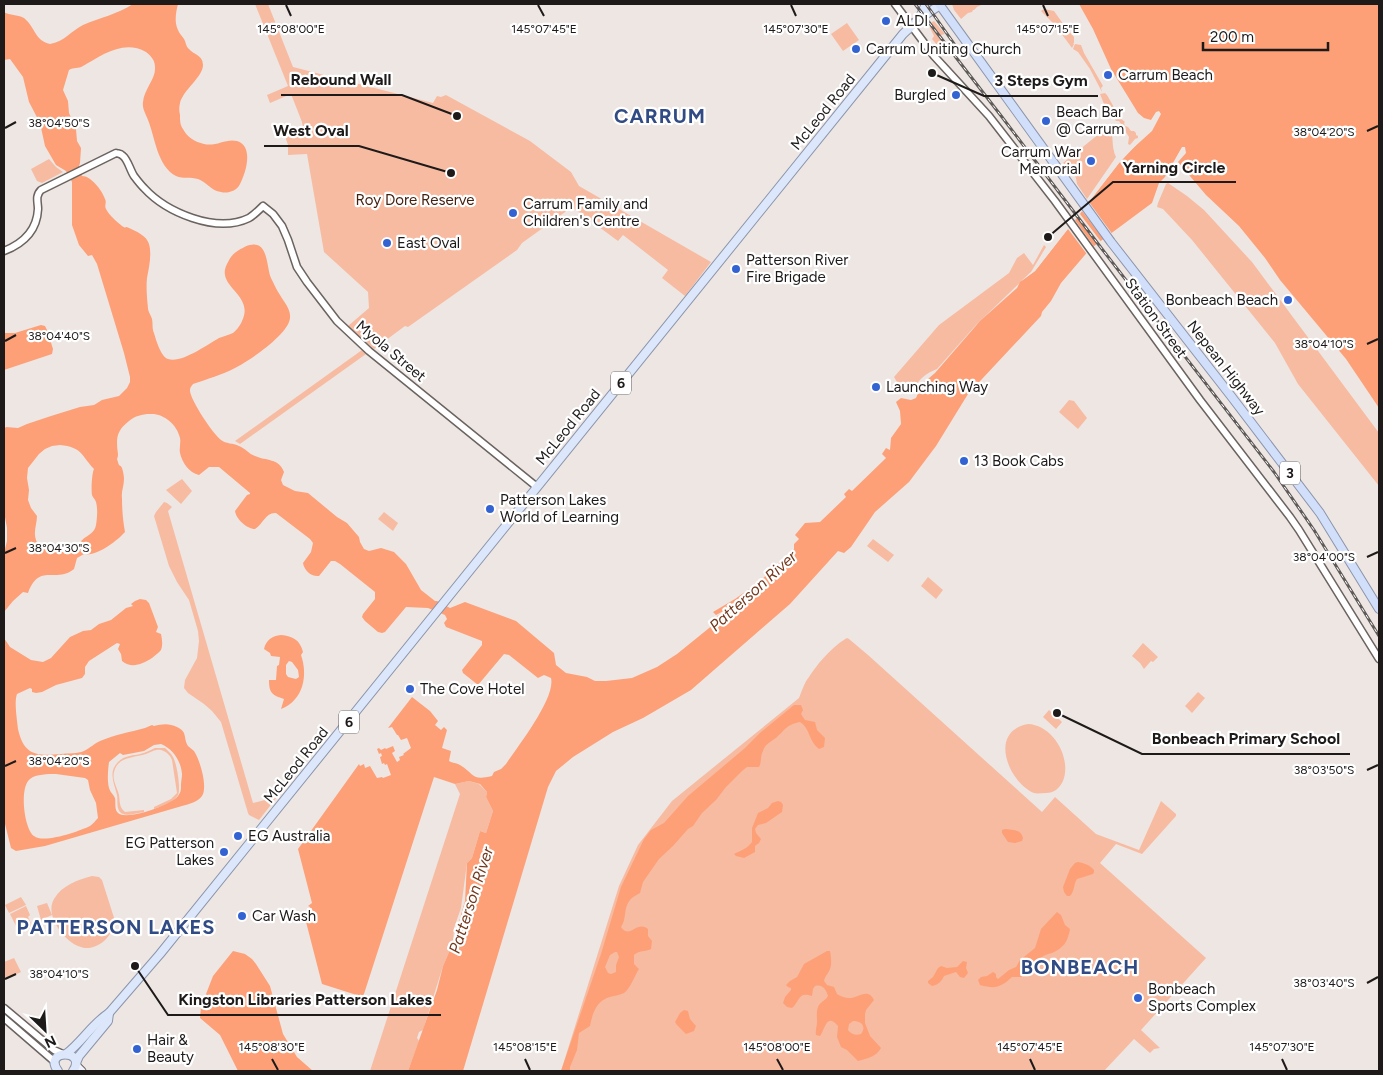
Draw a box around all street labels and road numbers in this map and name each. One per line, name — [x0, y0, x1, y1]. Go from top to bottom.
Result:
street label: McLeod Road — [787, 70, 859, 154]
street label: Station Street — [1121, 275, 1191, 362]
street label: Myola Street — [352, 317, 430, 386]
street label: Nepean Highway — [1183, 317, 1269, 419]
road number: 6 — [611, 372, 631, 394]
street label: McLeod Road — [532, 385, 604, 469]
road number: 3 — [1280, 462, 1300, 484]
road number: 6 — [339, 710, 359, 734]
street label: McLeod Road — [260, 723, 332, 807]

